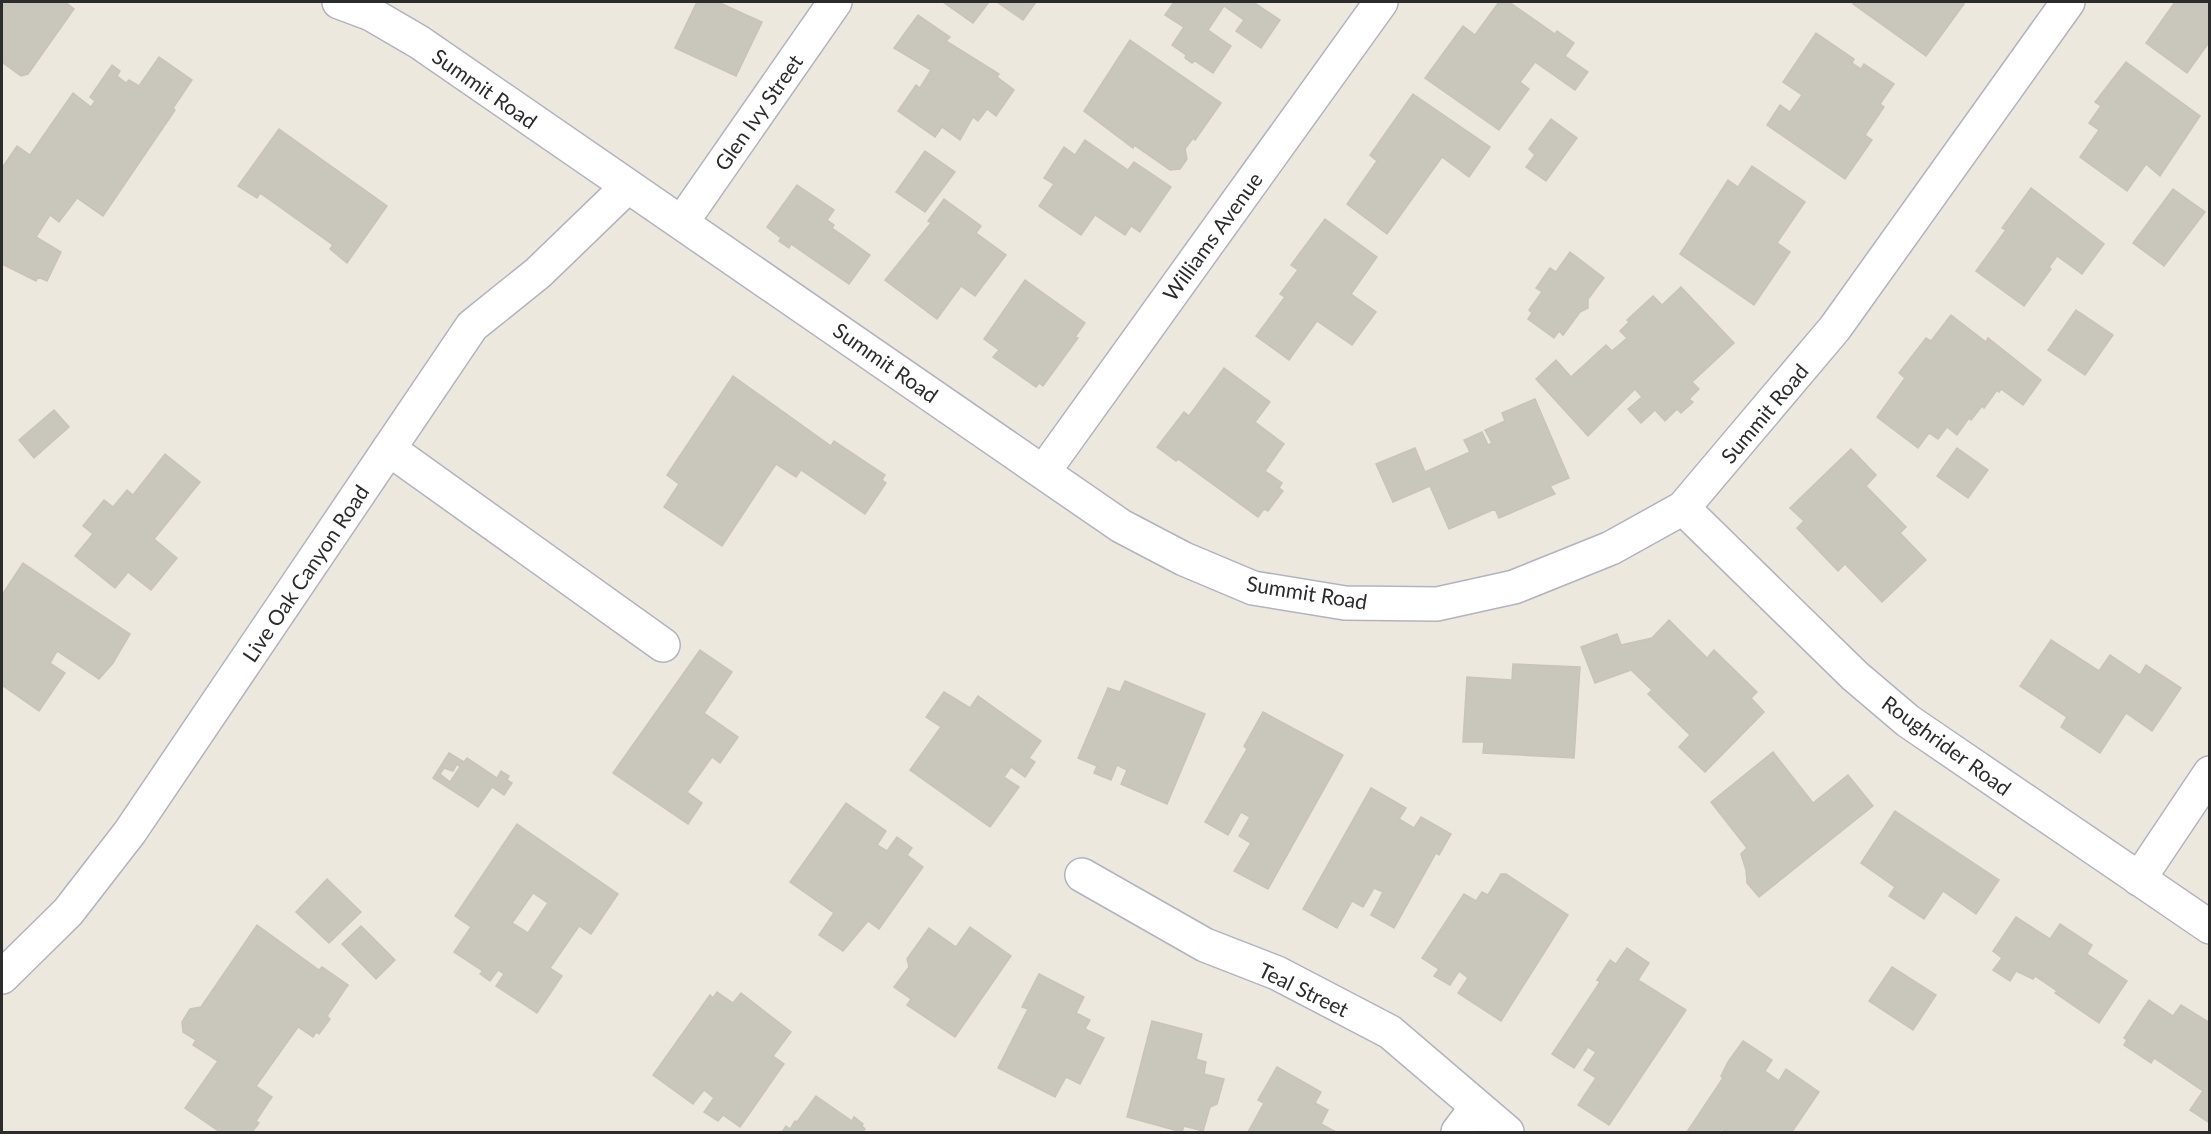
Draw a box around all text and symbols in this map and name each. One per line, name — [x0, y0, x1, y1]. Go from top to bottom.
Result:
street label: Summit Road — [428, 43, 542, 133]
street label: Glen Ivy Street — [709, 49, 807, 175]
street label: Williams Avenue — [1157, 167, 1267, 305]
street label: Summit Road — [829, 317, 943, 407]
street label: Summit Road — [1715, 358, 1813, 468]
street label: Live Oak Canyon Road — [237, 480, 373, 666]
street label: Summit Road — [1245, 570, 1369, 614]
street label: Roughrider Road — [1878, 690, 2016, 800]
street label: Teal Street — [1255, 957, 1353, 1022]

